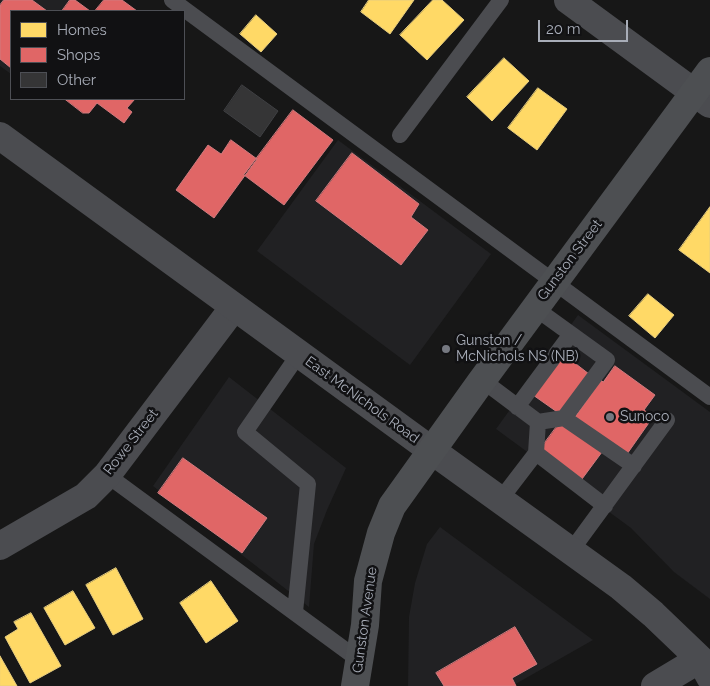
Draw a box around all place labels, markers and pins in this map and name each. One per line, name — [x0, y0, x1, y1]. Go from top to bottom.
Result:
place label: Gunston / McNichols NS (NB) — [456, 333, 579, 366]
marker: Gunston / McNichols NS (NB) — [440, 343, 452, 355]
place label: Sunoco — [620, 409, 669, 425]
marker: Sunoco — [604, 411, 616, 423]

